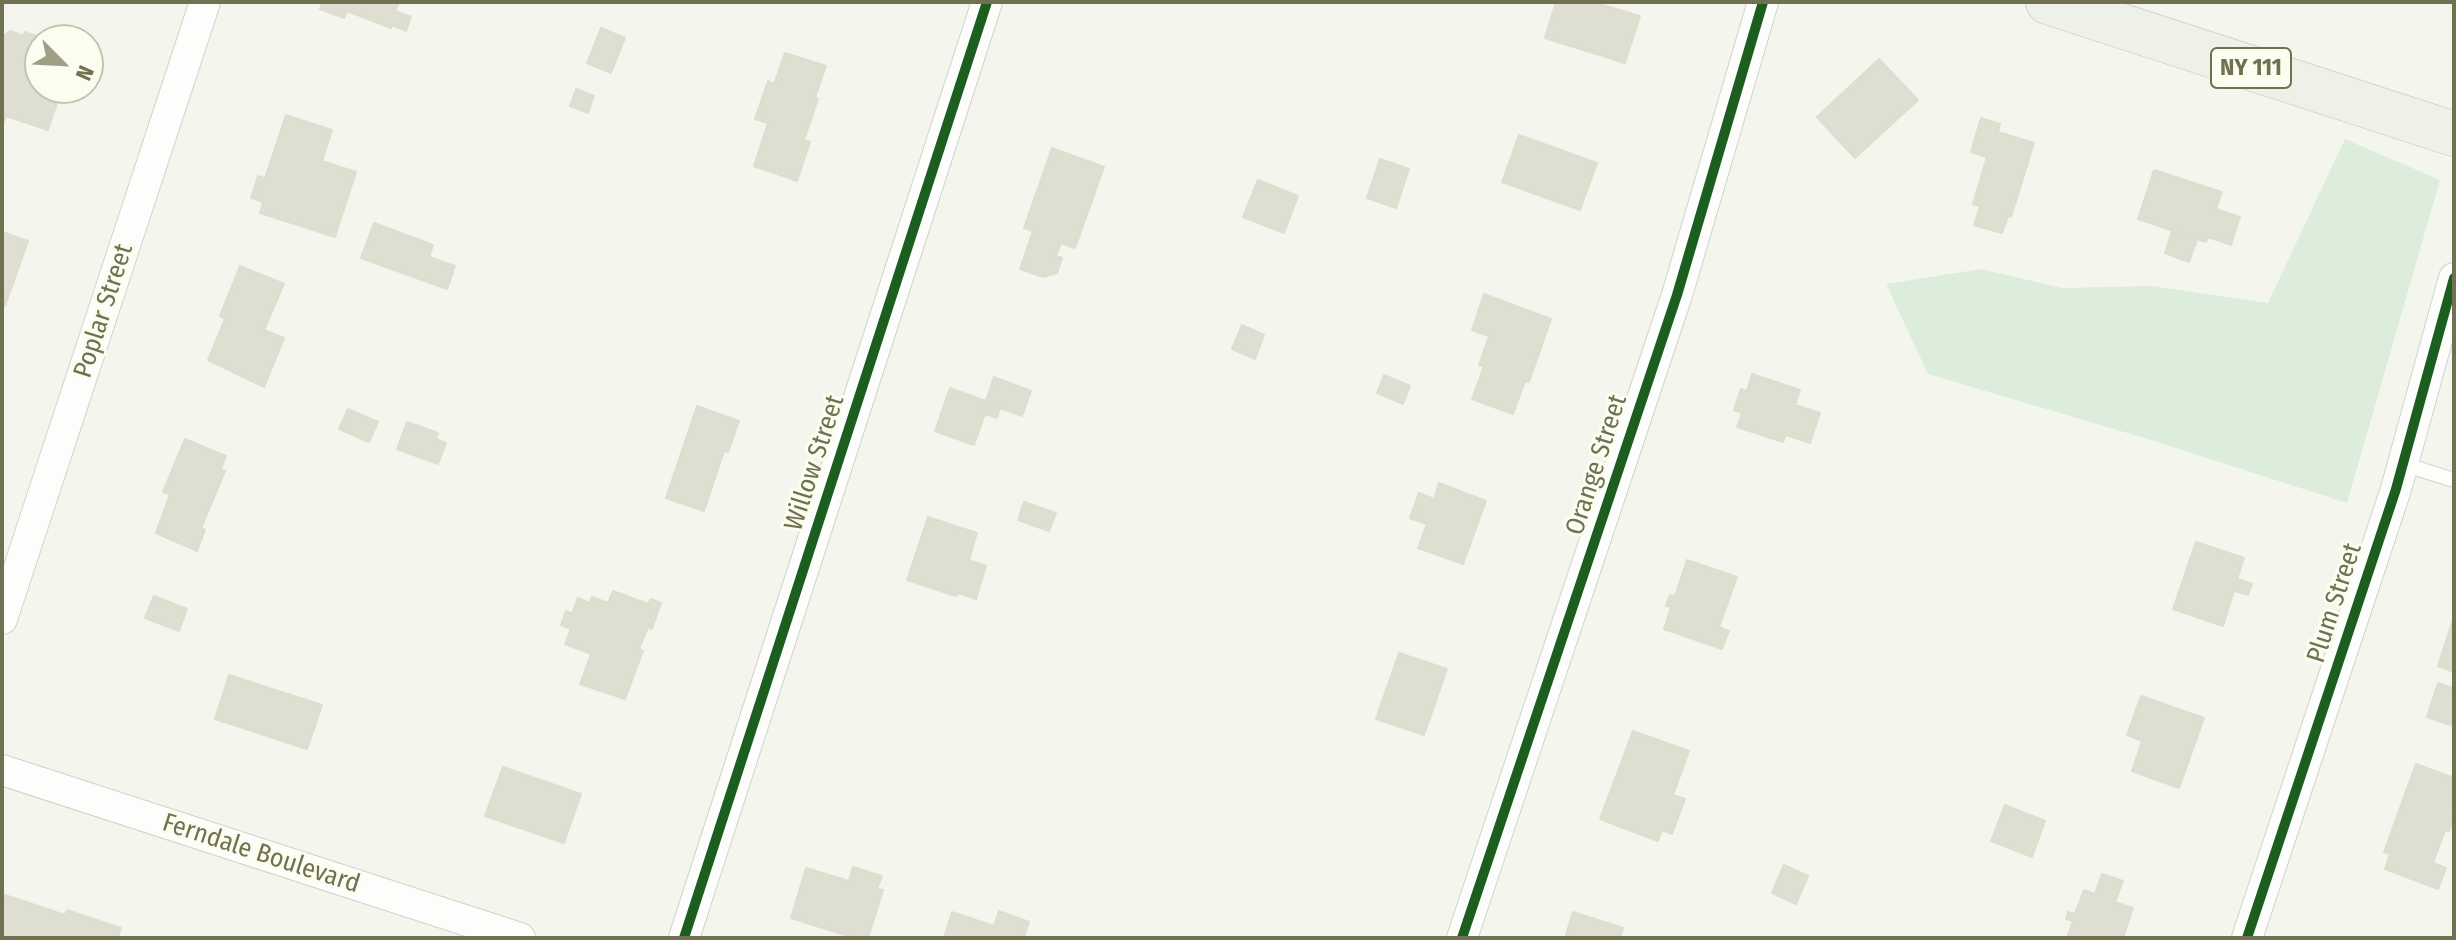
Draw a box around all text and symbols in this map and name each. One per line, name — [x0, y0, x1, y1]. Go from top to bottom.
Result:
north arrow — [24, 24, 104, 104]
road number: NY 111 — [2211, 48, 2291, 88]
text: N — [70, 62, 100, 85]
street label: Poplar Street — [68, 240, 140, 382]
street label: Willow Street — [778, 391, 852, 535]
street label: Orange Street — [1560, 391, 1634, 539]
street label: Plum Street — [2301, 539, 2369, 667]
street label: Ferndale Boulevard — [159, 807, 363, 901]

